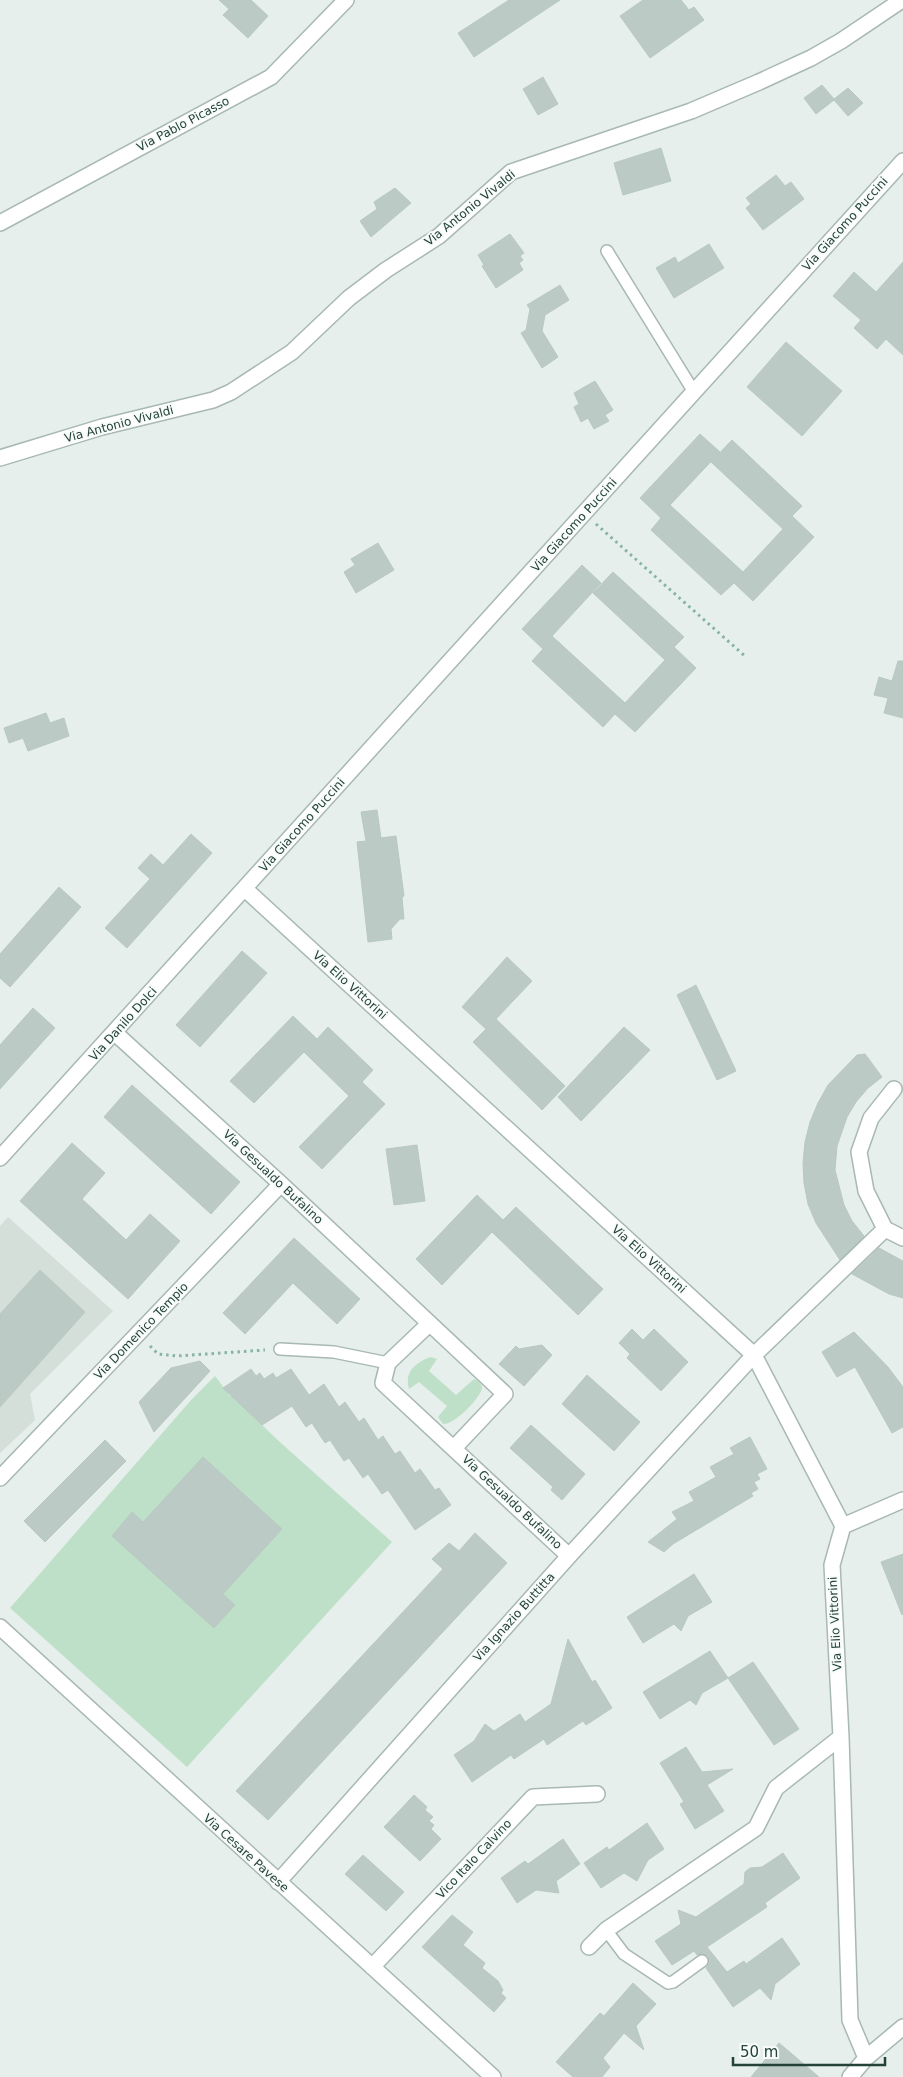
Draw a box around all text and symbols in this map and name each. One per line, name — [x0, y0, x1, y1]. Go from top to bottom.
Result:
street label: Via Pablo Picasso — [134, 94, 232, 154]
street label: Via Antonio Vivaldi — [422, 167, 518, 249]
street label: Via Giacomo Puccini — [799, 174, 891, 274]
street label: Via Antonio Vivaldi — [63, 403, 175, 445]
street label: Via Giacomo Puccini — [528, 475, 620, 575]
street label: Via Giacomo Puccini — [256, 775, 348, 875]
street label: Via Elio Vittorini — [310, 948, 390, 1022]
street label: Via Danilo Dolci — [86, 984, 160, 1064]
street label: Via Gesualdo Bufalino — [220, 1127, 326, 1227]
street label: Via Elio Vittorini — [609, 1222, 689, 1296]
street label: Via Domenico Tempio — [91, 1280, 191, 1382]
street label: Via Gesualdo Bufalino — [459, 1452, 565, 1552]
street label: Via Ignazio Buttitta — [470, 1570, 558, 1664]
street label: Via Elio Vittorini — [826, 1576, 844, 1672]
street label: Via Cesare Pavese — [200, 1811, 292, 1895]
street label: Vico Italo Calvino — [434, 1816, 514, 1902]
scale bar — [733, 2034, 886, 2066]
text: 50 m — [740, 2043, 778, 2061]

